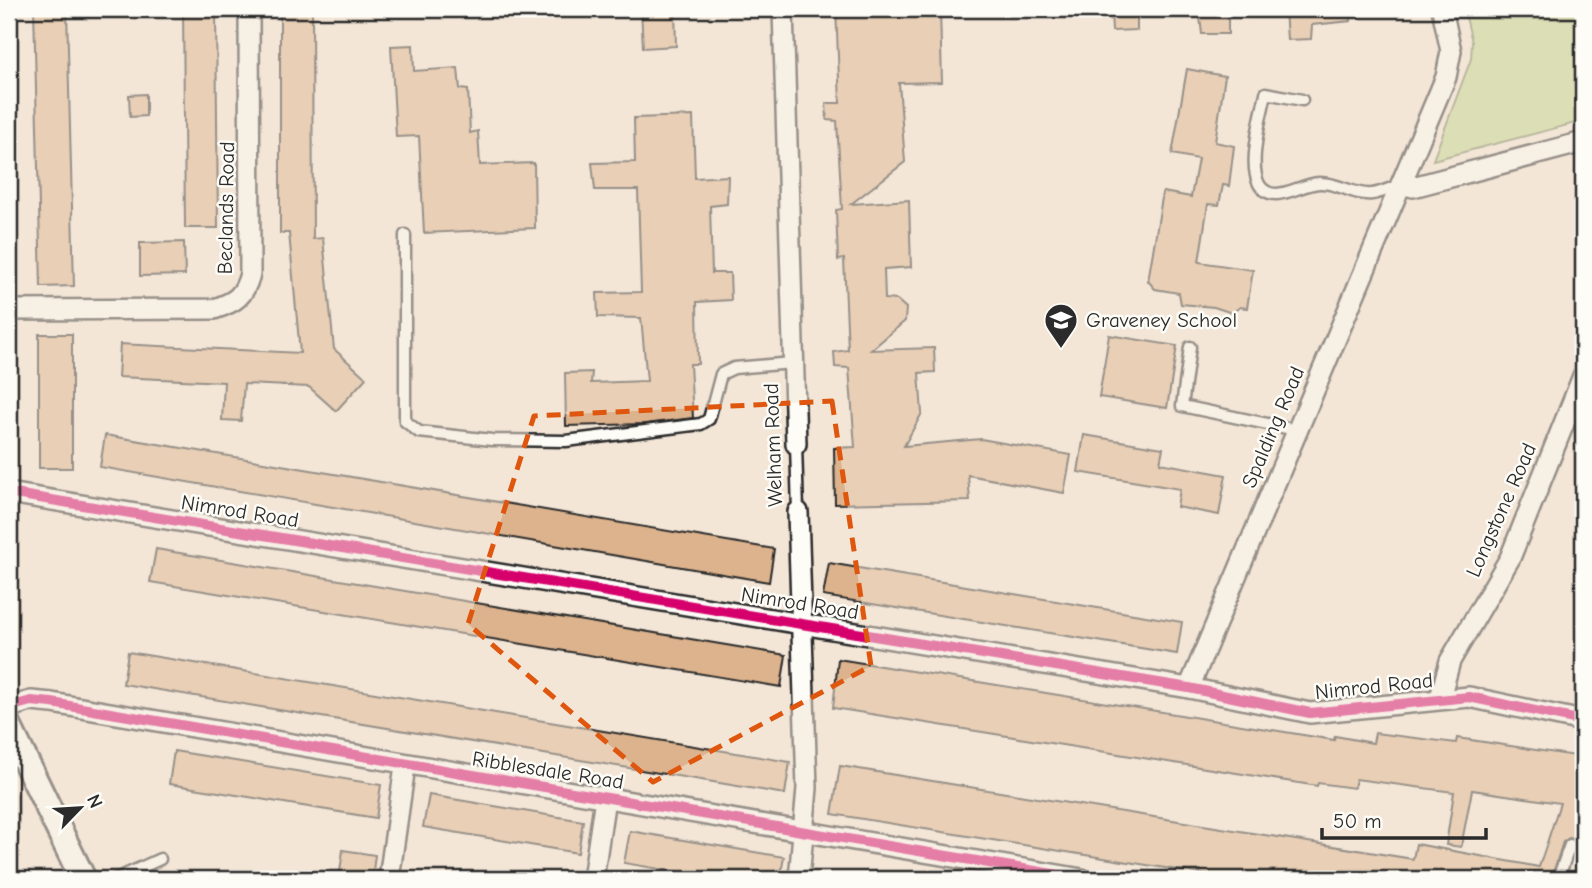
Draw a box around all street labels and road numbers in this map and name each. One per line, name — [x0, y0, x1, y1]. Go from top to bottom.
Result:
street label: Beclands Road — [213, 141, 239, 275]
street label: Spalding Road — [1237, 363, 1309, 491]
street label: Welham Road — [759, 383, 787, 507]
street label: Longstone Road — [1461, 439, 1541, 581]
street label: Nimrod Road — [180, 490, 300, 532]
street label: Nimrod Road — [740, 582, 860, 624]
street label: Nimrod Road — [1314, 668, 1434, 704]
street label: Ribblesdale Road — [471, 746, 625, 794]

